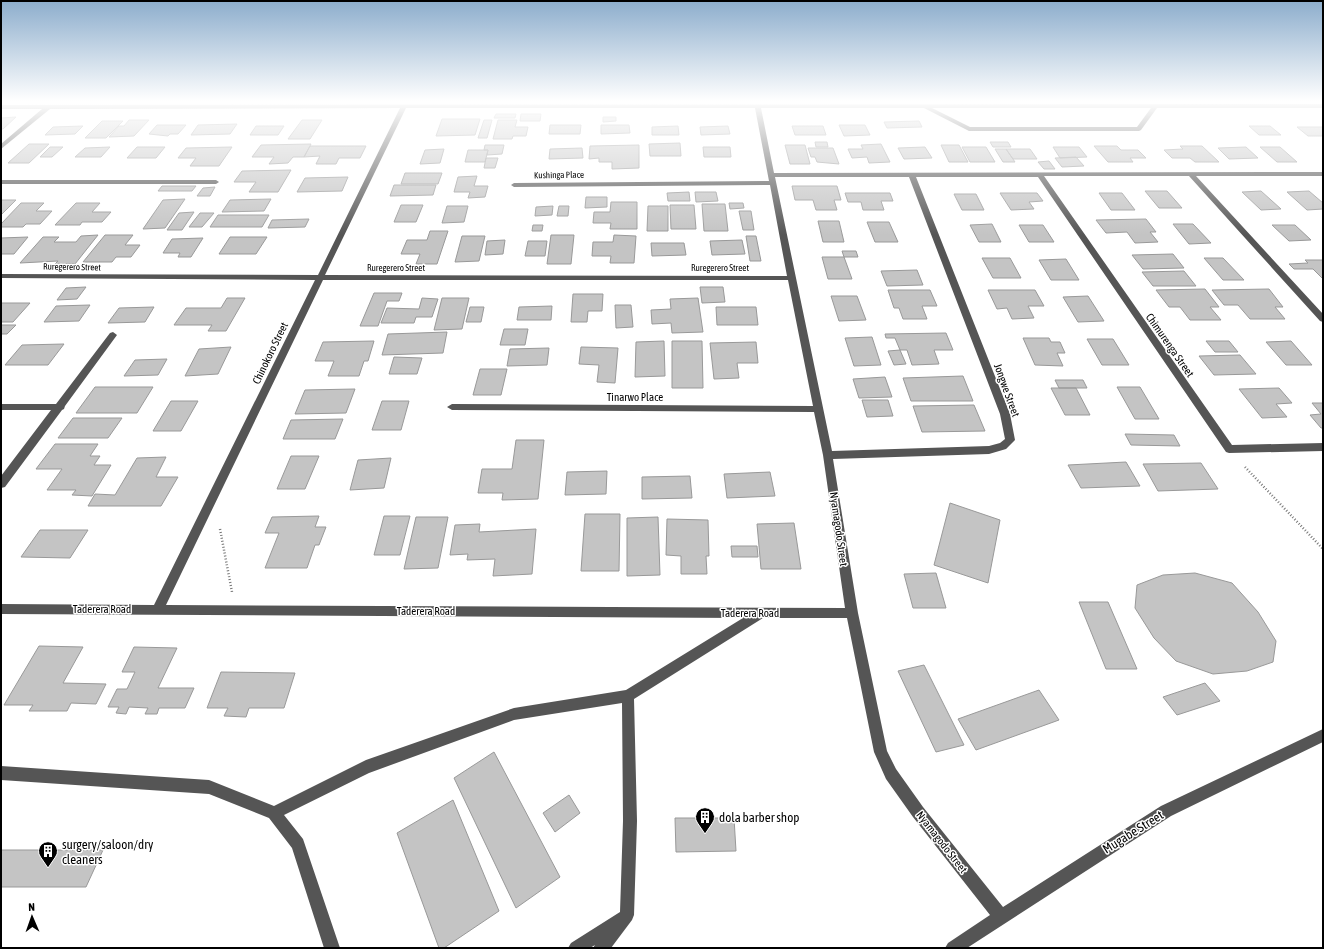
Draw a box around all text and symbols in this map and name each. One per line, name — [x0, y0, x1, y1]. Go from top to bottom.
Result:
street label: Kushinga Place — [534, 170, 584, 180]
street label: Ruregerero Street — [43, 261, 101, 273]
street label: Ruregerero Street — [367, 263, 425, 273]
street label: Ruregerero Street — [691, 263, 749, 273]
street label: Chimurenga Street — [1144, 311, 1196, 379]
street label: Chinokoro Street — [250, 320, 290, 386]
street label: Jongwe Street — [992, 362, 1022, 418]
street label: Tinarwo Place — [607, 391, 663, 403]
street label: Nyamagodo Street — [828, 491, 850, 567]
street label: Taderera Road — [73, 603, 131, 615]
street label: Taderera Road — [397, 605, 455, 617]
street label: Taderera Road — [721, 607, 779, 619]
building icon: dola barber shop — [694, 806, 716, 834]
street label: Mugabe Street — [1100, 807, 1166, 857]
street label: Nyamagodo Street — [914, 809, 970, 875]
place label: dola barber shop — [719, 810, 799, 825]
place label: surgery/saloon/dry cleaners — [62, 837, 154, 867]
building icon: surgery/saloon/dry cleaners — [37, 840, 59, 868]
north arrow — [12, 897, 52, 937]
text: N — [28, 901, 35, 913]

